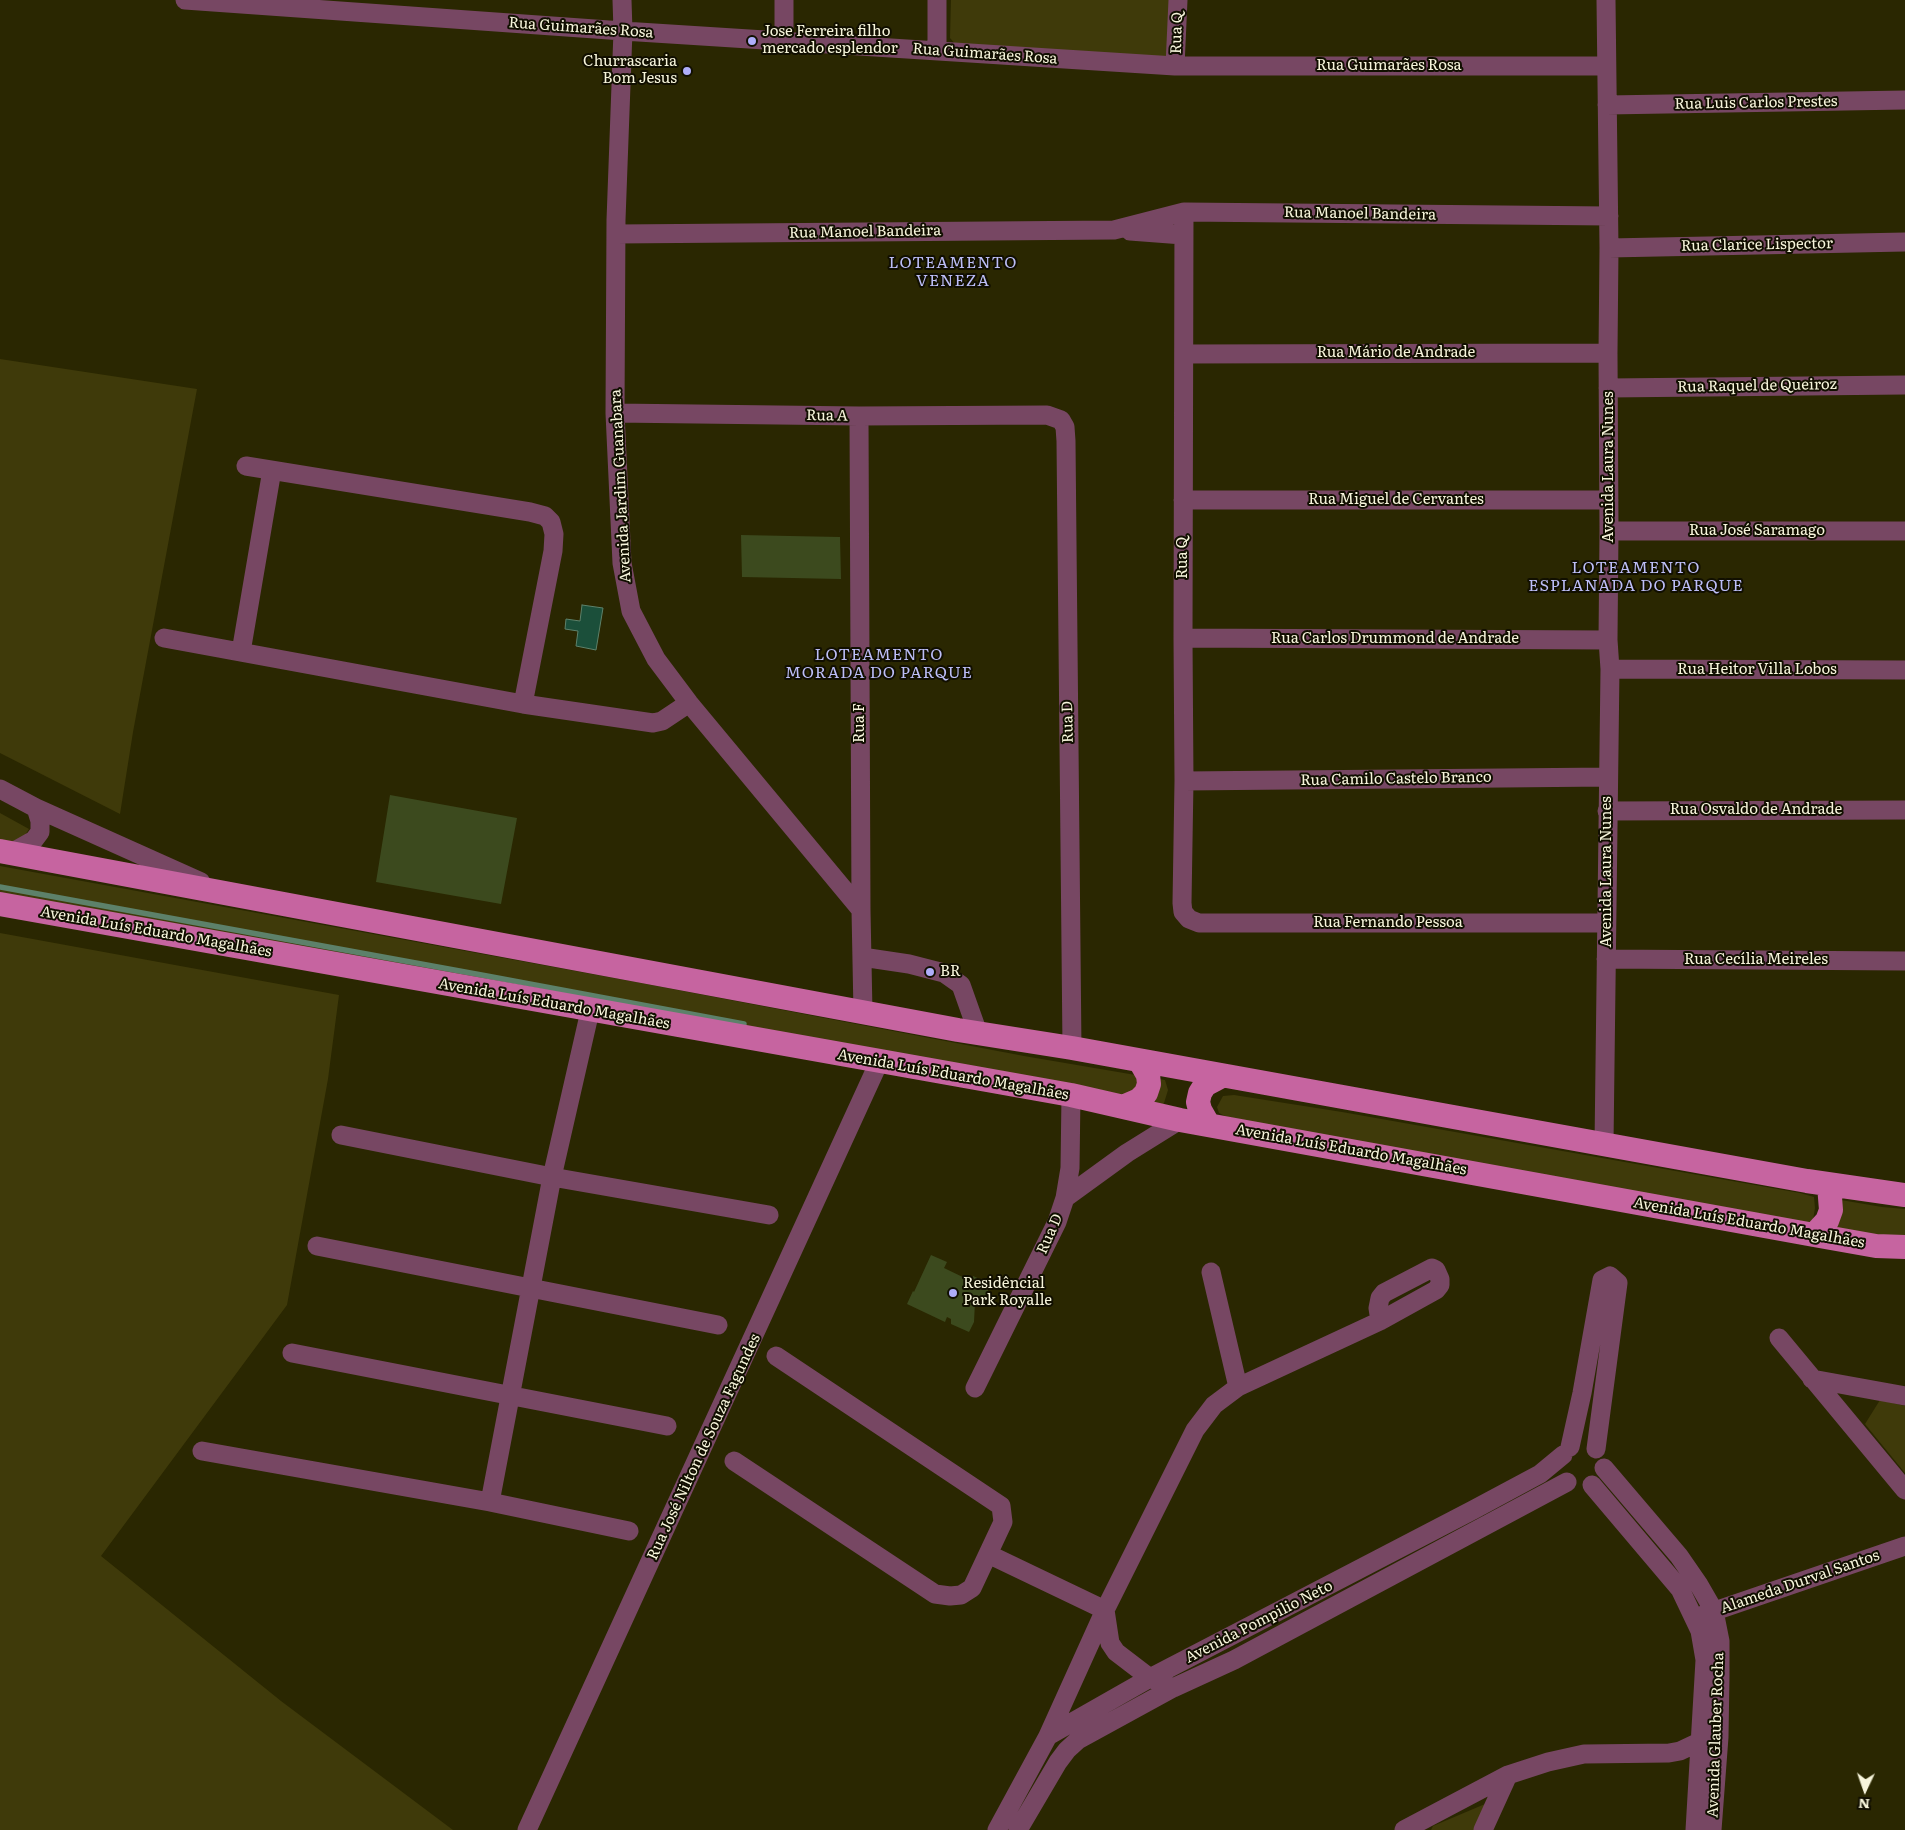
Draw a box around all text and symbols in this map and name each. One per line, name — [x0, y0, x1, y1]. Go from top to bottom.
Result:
street label: Rua Q — [1167, 12, 1187, 54]
street label: Rua Guimarães Rosa — [508, 14, 654, 42]
place label: Jose Ferreira filho mercado esplendor — [762, 23, 898, 58]
marker: Jose Ferreira filho mercado esplendor — [746, 35, 758, 47]
street label: Rua Guimarães Rosa — [912, 40, 1058, 68]
place label: Churrascaria Bom Jesus — [583, 53, 677, 88]
street label: Rua Guimarães Rosa — [1316, 57, 1462, 75]
marker: Churrascaria Bom Jesus — [681, 65, 693, 77]
street label: Rua Luis Carlos Prestes — [1674, 93, 1838, 113]
street label: Rua Manoel Bandeira — [1284, 204, 1436, 224]
street label: Rua Manoel Bandeira — [789, 222, 941, 242]
street label: Rua Clarice Lispector — [1681, 235, 1833, 255]
district label: LOTEAMENTO VENEZA — [887, 253, 1019, 291]
street label: Rua Mário de Andrade — [1317, 344, 1475, 362]
street label: Rua Raquel de Queiroz — [1677, 376, 1837, 396]
street label: Avenida Jardim Guanabara — [607, 389, 635, 583]
street label: Avenida Laura Nunes — [1600, 391, 1618, 543]
street label: Rua A — [806, 407, 848, 425]
street label: Rua Miguel de Cervantes — [1308, 491, 1484, 509]
street label: Rua José Saramago — [1689, 522, 1825, 540]
street label: Rua Q — [1174, 537, 1192, 579]
district label: LOTEAMENTO ESPLANADA DO PARQUE — [1526, 558, 1746, 596]
street label: Rua Carlos Drummond de Andrade — [1271, 630, 1519, 648]
district label: LOTEAMENTO MORADA DO PARQUE — [783, 645, 975, 683]
street label: Rua Heitor Villa Lobos — [1677, 661, 1837, 679]
street label: Rua D — [1059, 701, 1077, 743]
street label: Rua F — [851, 703, 869, 743]
street label: Rua Camilo Castelo Branco — [1300, 768, 1492, 790]
street label: Avenida Laura Nunes — [1598, 796, 1616, 948]
street label: Rua Osvaldo de Andrade — [1670, 801, 1842, 819]
street label: Avenida Luís Eduardo Magalhães — [39, 903, 273, 961]
street label: Rua Fernando Pessoa — [1313, 914, 1463, 932]
street label: Rua Cecília Meireles — [1684, 951, 1828, 969]
place label: BR — [940, 963, 961, 981]
marker: BR — [924, 966, 936, 978]
street label: Avenida Luís Eduardo Magalhães — [437, 975, 671, 1033]
street label: Avenida Luís Eduardo Magalhães — [836, 1046, 1070, 1104]
street label: Avenida Luís Eduardo Magalhães — [1234, 1121, 1468, 1179]
street label: Avenida Luís Eduardo Magalhães — [1632, 1194, 1866, 1252]
street label: Rua D — [1033, 1211, 1067, 1257]
place label: Residêncial Park Royalle — [963, 1275, 1052, 1310]
marker: Residêncial Park Royalle — [947, 1287, 959, 1299]
street label: Rua José Nilton de Souza Fagundes — [644, 1331, 764, 1563]
street label: Alameda Durval Santos — [1718, 1546, 1882, 1618]
street label: Avenida Pompilio Neto — [1182, 1577, 1336, 1667]
street label: Avenida Glauber Rocha — [1704, 1652, 1728, 1818]
north arrow — [1840, 1765, 1890, 1815]
text: N — [1858, 1795, 1871, 1815]

